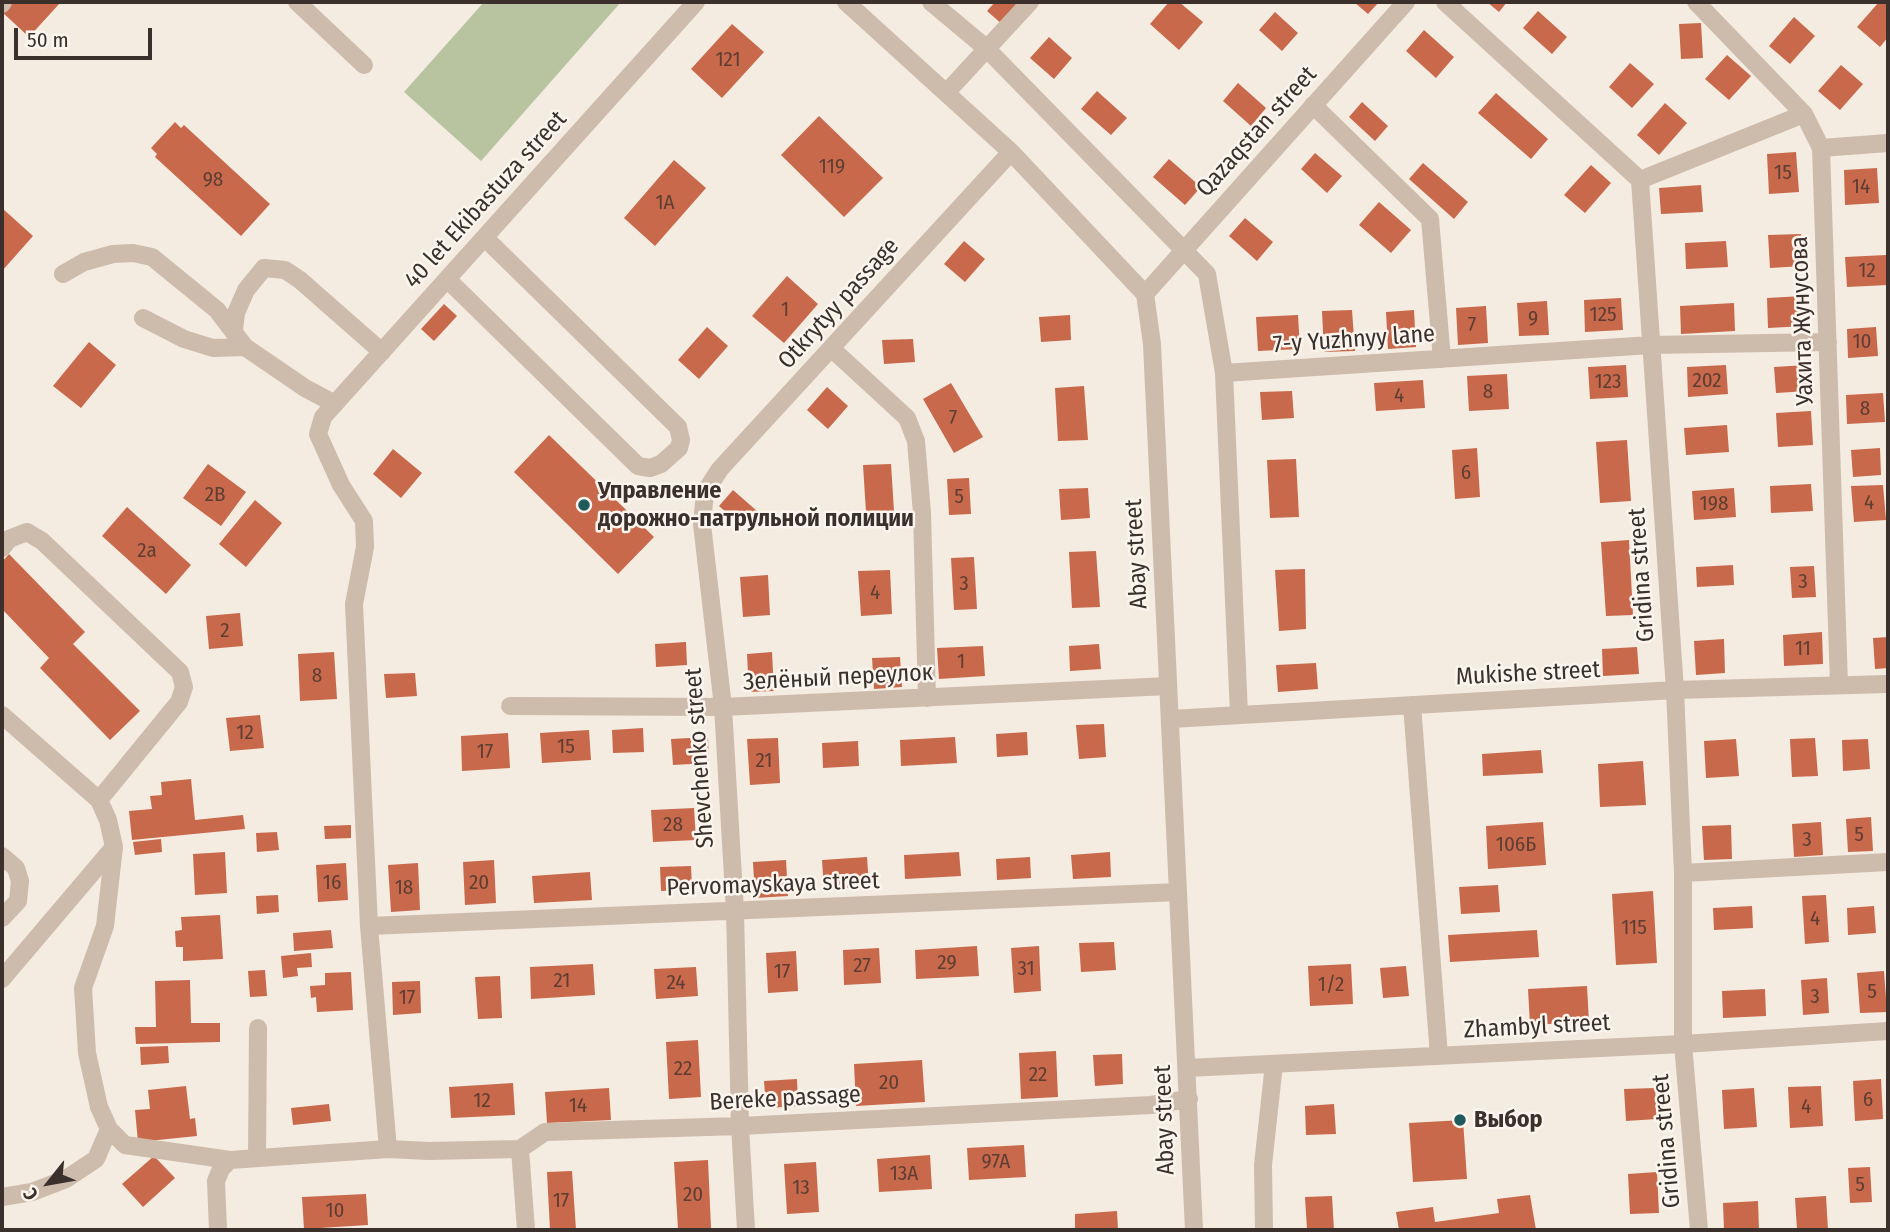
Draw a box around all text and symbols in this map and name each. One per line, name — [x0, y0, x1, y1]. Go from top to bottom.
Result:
scale bar — [18, 14, 156, 58]
text: 50 m — [27, 27, 69, 53]
house number: 121 — [715, 47, 741, 73]
street label: Qazaqstan street — [1191, 61, 1323, 203]
street label: 40 let Ekibastuza street — [399, 105, 573, 295]
house number: 119 — [819, 154, 845, 180]
house number: 15 — [1774, 160, 1792, 186]
house number: 98 — [203, 167, 223, 193]
house number: 14 — [1852, 174, 1870, 200]
house number: 1А — [655, 190, 675, 216]
street label: Otkrytyy passage — [773, 232, 905, 376]
street label: Уахита Жунусова — [1786, 236, 1820, 406]
house number: 12 — [1858, 258, 1876, 284]
house number: 1 — [781, 297, 789, 323]
house number: 125 — [1589, 302, 1617, 328]
house number: 9 — [1528, 306, 1538, 332]
house number: 7 — [1468, 312, 1476, 338]
street label: 7-y Yuzhnyy lane — [1272, 320, 1436, 360]
house number: 10 — [1852, 329, 1872, 355]
house number: 202 — [1692, 368, 1722, 394]
house number: 123 — [1595, 369, 1621, 395]
house number: 8 — [1483, 379, 1493, 405]
house number: 4 — [1394, 383, 1404, 409]
house number: 8 — [1860, 396, 1870, 422]
house number: 7 — [949, 405, 957, 431]
house number: 6 — [1461, 460, 1471, 486]
place label: Управление дорожно-патрульной полиции — [598, 477, 914, 533]
house number: 2В — [205, 482, 225, 508]
house number: 5 — [954, 484, 964, 510]
house number: 4 — [1864, 490, 1874, 516]
house number: 198 — [1700, 491, 1728, 517]
marker: Управление дорожно-патрульной полиции — [576, 497, 592, 513]
street label: Abay street — [1120, 498, 1154, 610]
street label: Gridina street — [1623, 507, 1661, 643]
house number: 2а — [137, 538, 157, 564]
house number: 3 — [1798, 569, 1808, 595]
house number: 3 — [959, 571, 969, 597]
house number: 4 — [870, 580, 880, 606]
house number: 2 — [220, 618, 230, 644]
house number: 11 — [1795, 636, 1811, 662]
house number: 1 — [957, 649, 965, 675]
street label: Mukishe street — [1455, 656, 1601, 692]
street label: Зелёный переулок — [742, 659, 934, 697]
house number: 8 — [312, 663, 322, 689]
street label: Shevchenko street — [679, 667, 721, 849]
house number: 12 — [236, 720, 254, 746]
house number: 15 — [557, 734, 575, 760]
house number: 17 — [477, 739, 493, 765]
house number: 21 — [756, 748, 772, 774]
house number: 28 — [663, 812, 683, 838]
house number: 5 — [1854, 822, 1864, 848]
house number: 3 — [1802, 827, 1812, 853]
house number: 106Б — [1496, 832, 1536, 858]
street label: Pervomayskaya street — [666, 867, 880, 903]
house number: 16 — [323, 870, 341, 896]
house number: 20 — [469, 870, 489, 896]
house number: 18 — [395, 875, 413, 901]
house number: 4 — [1810, 906, 1820, 932]
house number: 115 — [1621, 915, 1647, 941]
house number: 29 — [937, 950, 957, 976]
house number: 27 — [853, 953, 871, 979]
house number: 31 — [1017, 956, 1035, 982]
house number: 17 — [774, 959, 790, 985]
house number: 21 — [554, 968, 570, 994]
house number: 24 — [666, 970, 686, 996]
house number: 1/2 — [1318, 972, 1344, 998]
house number: 5 — [1867, 979, 1877, 1005]
house number: 3 — [1810, 984, 1820, 1010]
house number: 17 — [399, 985, 415, 1011]
street label: Zhambyl street — [1463, 1009, 1611, 1045]
house number: 22 — [674, 1056, 692, 1082]
house number: 22 — [1029, 1062, 1047, 1088]
street label: Abay street — [1149, 1064, 1181, 1176]
house number: 20 — [879, 1070, 899, 1096]
street label: Gridina street — [1647, 1073, 1687, 1209]
street label: Bereke passage — [709, 1081, 861, 1117]
house number: 6 — [1863, 1087, 1873, 1113]
house number: 12 — [473, 1088, 491, 1114]
house number: 14 — [569, 1093, 587, 1119]
house number: 4 — [1801, 1094, 1811, 1120]
place label: Выбор — [1474, 1106, 1543, 1134]
marker: Выбор — [1452, 1112, 1468, 1128]
north arrow — [14, 1148, 84, 1218]
house number: 97А — [982, 1149, 1010, 1175]
house number: 13А — [890, 1161, 918, 1187]
house number: 5 — [1855, 1172, 1865, 1198]
house number: 13 — [792, 1175, 810, 1201]
house number: 20 — [683, 1182, 703, 1208]
text: С — [18, 1184, 43, 1204]
house number: 17 — [553, 1188, 569, 1214]
house number: 10 — [325, 1198, 345, 1224]

